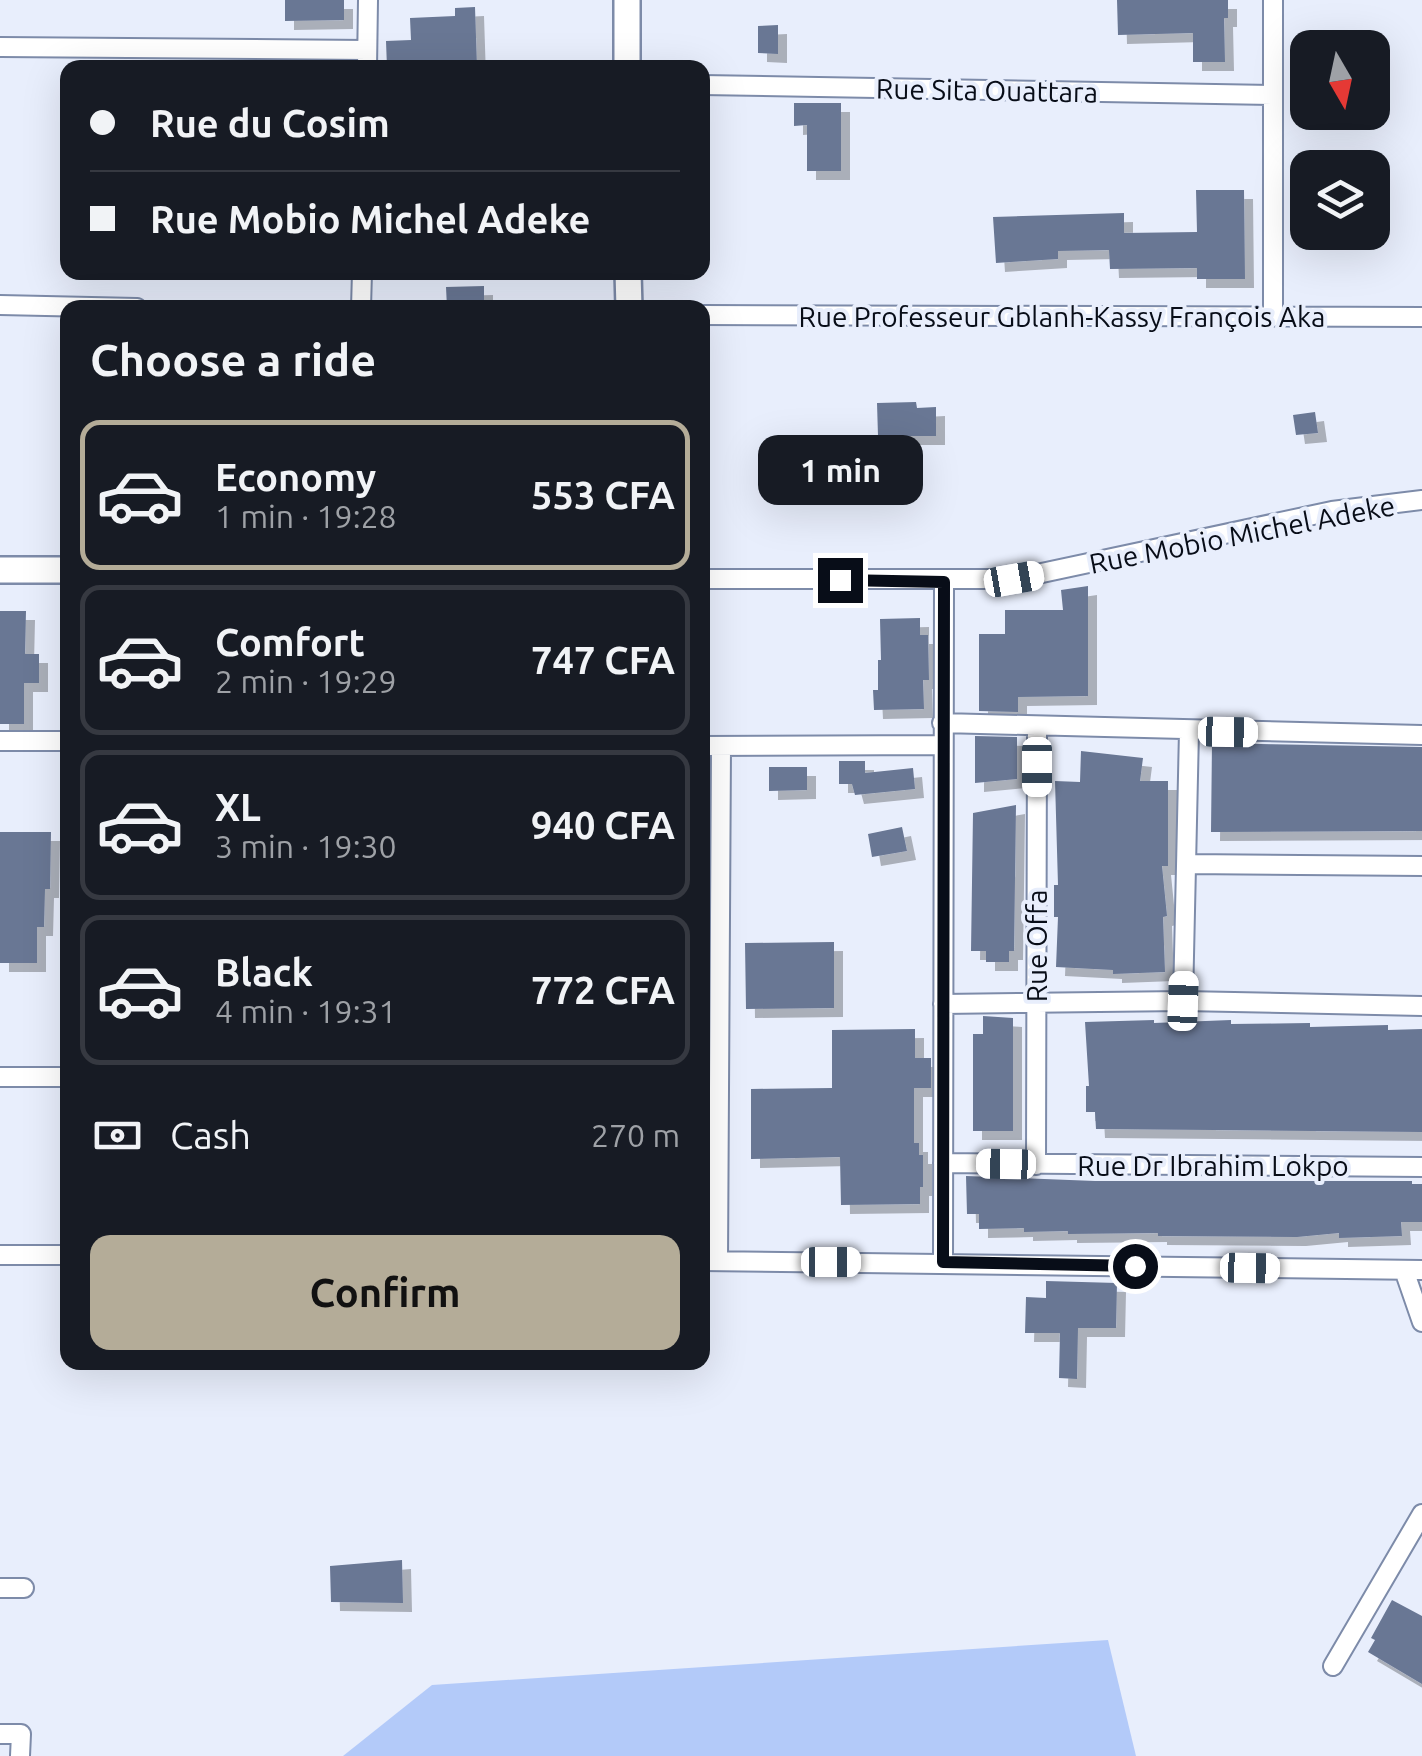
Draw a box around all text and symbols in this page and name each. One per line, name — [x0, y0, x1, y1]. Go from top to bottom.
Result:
north arrow — [1290, 30, 1390, 130]
map controls — [1290, 30, 1390, 250]
street label: Rue Sita Ouattara — [876, 73, 1098, 107]
text: Rue du Cosim — [150, 102, 390, 144]
button: layers — [1290, 150, 1390, 250]
text: Rue Mobio Michel Adeke — [150, 198, 590, 240]
street label: Rue Professeur Gblanh-Kassy François Aka — [799, 301, 1325, 332]
text: Choose a ride — [90, 334, 376, 385]
callout: 1 min — [758, 435, 922, 505]
icon: car — [95, 450, 185, 540]
text: 1 min — [800, 452, 881, 488]
text: Economy — [215, 456, 376, 498]
text: 553 CFA — [531, 474, 675, 516]
street label: Rue Mobio Michel Adeke — [1087, 489, 1397, 579]
text: 1 min · 19:28 — [215, 498, 397, 534]
route end — [818, 558, 863, 603]
car — [982, 559, 1046, 599]
icon: car — [95, 615, 185, 705]
text: Comfort — [215, 621, 365, 663]
text: 747 CFA — [531, 639, 675, 681]
text: 2 min · 19:29 — [215, 663, 397, 699]
car — [1198, 716, 1258, 748]
car — [1022, 737, 1052, 797]
icon: car — [95, 780, 185, 870]
text: XL — [215, 786, 261, 828]
text: 940 CFA — [531, 804, 675, 846]
text: 3 min · 19:30 — [215, 828, 397, 864]
street label: Rue Offa — [1021, 890, 1052, 1002]
icon: car — [95, 945, 185, 1035]
text: Black — [215, 951, 313, 993]
text: 772 CFA — [531, 969, 675, 1011]
car — [1167, 970, 1199, 1032]
text: 4 min · 19:31 — [215, 993, 397, 1029]
icon: cash — [90, 1108, 145, 1163]
text: Cash — [170, 1114, 251, 1156]
text: 270 m — [591, 1117, 680, 1153]
car — [976, 1148, 1036, 1180]
street label: Rue Dr Ibrahim Lokpo — [1077, 1150, 1349, 1181]
button: Confirm — [90, 1235, 680, 1350]
route start — [1113, 1244, 1158, 1289]
car — [801, 1247, 861, 1277]
car — [1220, 1252, 1280, 1284]

